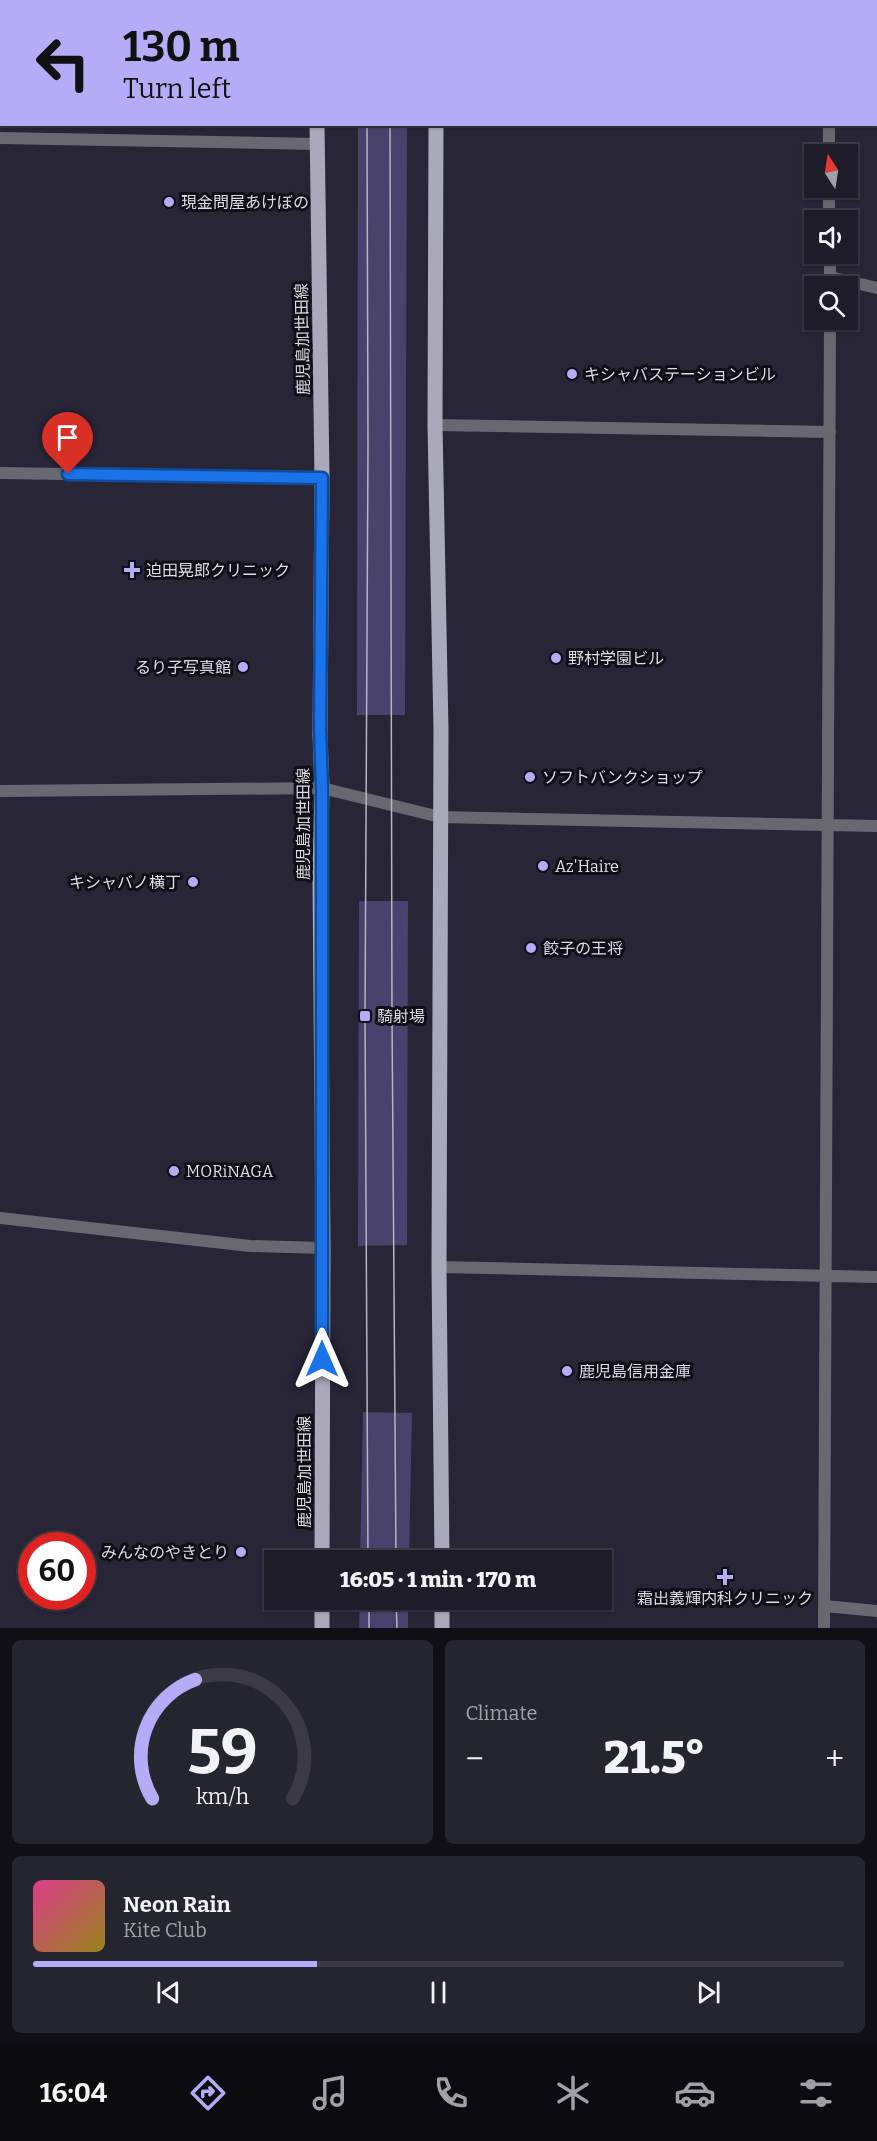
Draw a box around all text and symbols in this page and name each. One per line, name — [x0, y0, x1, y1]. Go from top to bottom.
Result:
text: 130 m — [123, 22, 240, 72]
icon: left — [24, 24, 102, 102]
text: Turn left — [123, 73, 231, 105]
north arrow — [804, 144, 858, 198]
map controls — [804, 144, 858, 330]
place label: 現金問屋あけぼの — [181, 193, 309, 212]
marker: 現金問屋あけぼの — [162, 195, 176, 209]
button: sound — [804, 210, 858, 264]
button: search — [804, 276, 858, 330]
street label: 鹿児島加世田線 — [292, 283, 313, 395]
place label: キシャバステーションビル — [584, 365, 776, 384]
marker: キシャバステーションビル — [565, 367, 579, 381]
pin — [42, 412, 93, 474]
icon: arrive — [51, 421, 84, 454]
marker: 迫田晃郎クリニック — [123, 561, 141, 579]
place label: 迫田晃郎クリニック — [146, 561, 290, 580]
place label: 野村学園ビル — [568, 649, 664, 668]
marker: 野村学園ビル — [549, 651, 563, 665]
place label: るり子写真館 — [135, 658, 231, 677]
marker: るり子写真館 — [236, 660, 250, 674]
street label: 鹿児島加世田線 — [294, 768, 313, 880]
place label: ソフトバンクショップ — [542, 768, 703, 787]
marker: ソフトバンクショップ — [523, 770, 537, 784]
place label: Az'Haire — [555, 857, 619, 876]
marker: Az'Haire — [536, 859, 550, 873]
place label: キシャバノ横丁 — [69, 873, 181, 892]
marker: キシャバノ横丁 — [186, 875, 200, 889]
place label: 餃子の王将 — [543, 939, 623, 958]
marker: 餃子の王将 — [524, 941, 538, 955]
place label: 騎射場 — [377, 1007, 425, 1026]
marker: 騎射場 — [358, 1009, 372, 1023]
place label: MORiNAGA — [186, 1162, 274, 1181]
marker: MORiNAGA — [167, 1164, 181, 1178]
position arrow — [290, 1327, 354, 1391]
place label: 鹿児島信用金庫 — [579, 1362, 691, 1381]
marker: 鹿児島信用金庫 — [560, 1364, 574, 1378]
street label: 鹿児島加世田線 — [295, 1416, 314, 1528]
speed limit sign: 60 — [18, 1532, 96, 1610]
place label: みんなのやきとり — [101, 1543, 229, 1562]
marker: みんなのやきとり — [234, 1545, 248, 1559]
text: 16:05 · 1 min · 170 m — [340, 1566, 536, 1593]
marker: 霜出義輝内科クリニック — [716, 1568, 734, 1586]
place label: 霜出義輝内科クリニック — [637, 1589, 813, 1608]
text: Climate — [466, 1701, 537, 1725]
text: 59 — [187, 1715, 257, 1790]
text: 21.5° — [604, 1731, 705, 1785]
text: − — [466, 1739, 484, 1779]
text: + — [825, 1739, 844, 1779]
text: km/h — [196, 1784, 249, 1810]
text: Neon Rain — [123, 1891, 231, 1918]
text: Kite Club — [123, 1918, 207, 1942]
icon: previous — [152, 1976, 185, 2009]
icon: pause — [422, 1976, 455, 2009]
icon: next — [692, 1976, 725, 2009]
icon: directions — [187, 2072, 229, 2114]
icon: music — [309, 2072, 351, 2114]
icon: phone — [430, 2072, 472, 2114]
icon: climate — [552, 2072, 594, 2114]
icon: car — [674, 2072, 716, 2114]
icon: filters — [795, 2072, 837, 2114]
text: 16:04 — [40, 2077, 107, 2109]

